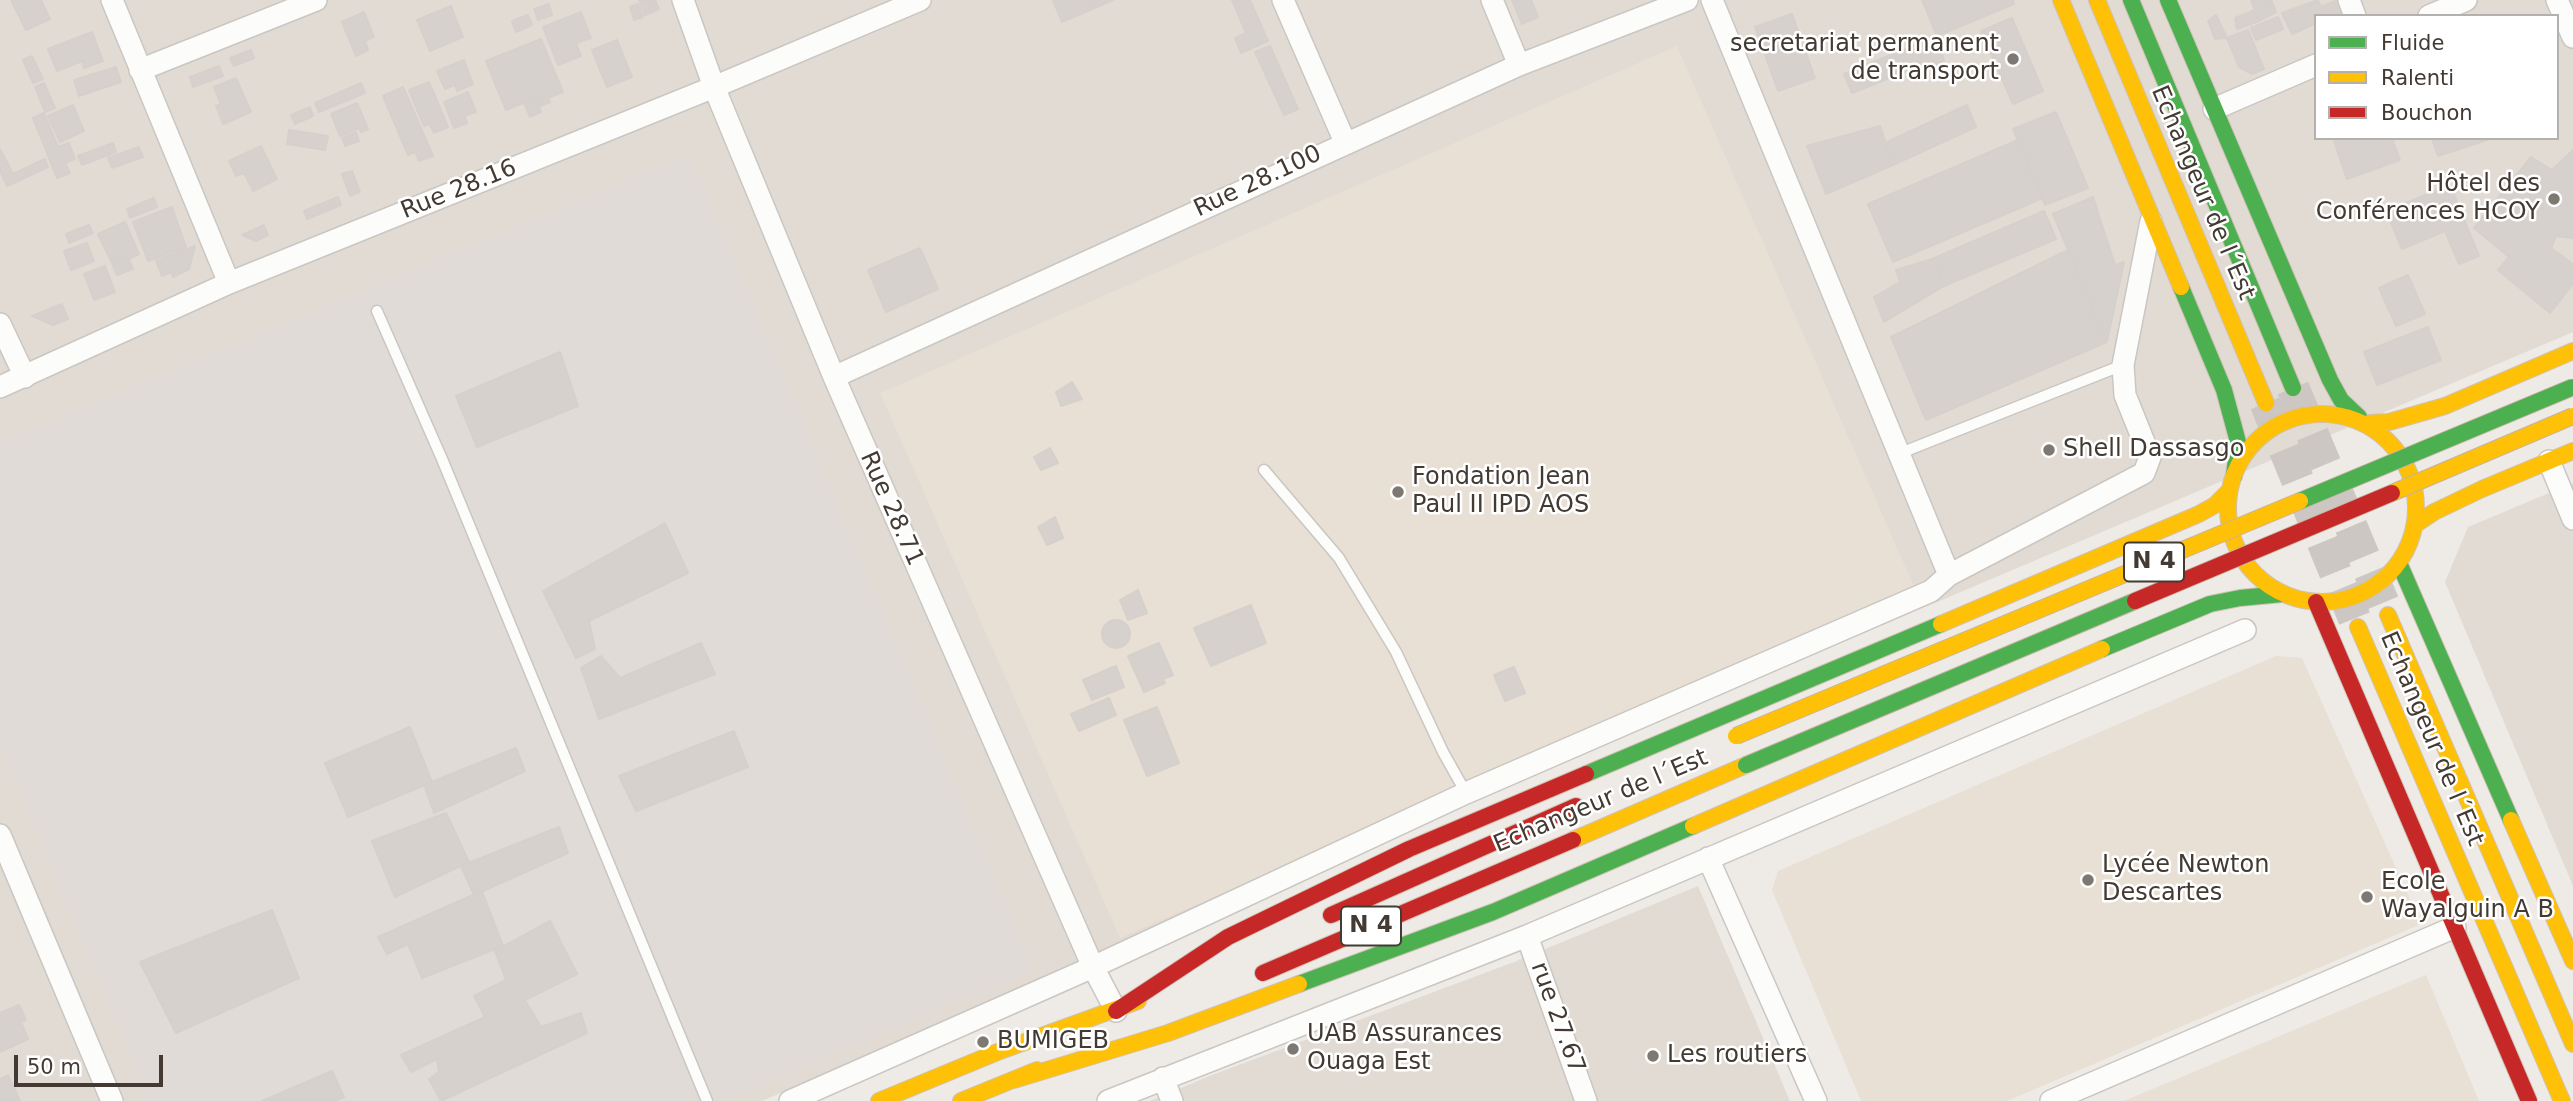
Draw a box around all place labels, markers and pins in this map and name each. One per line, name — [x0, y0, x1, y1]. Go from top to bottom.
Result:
place label: secretariat permanent de transport — [1730, 31, 1999, 87]
marker: secretariat permanent de transport — [2005, 51, 2021, 67]
place label: Hôtel des Conférences HCOY — [2316, 171, 2540, 227]
marker: Hôtel des Conférences HCOY — [2546, 191, 2562, 207]
place label: Shell Dassasgo — [2063, 436, 2244, 464]
marker: Shell Dassasgo — [2041, 442, 2057, 458]
place label: Fondation Jean Paul II IPD AOS — [1412, 464, 1590, 520]
marker: Fondation Jean Paul II IPD AOS — [1390, 484, 1406, 500]
place label: Lycée Newton Descartes — [2102, 852, 2269, 908]
place label: Ecole Wayalguin A B — [2381, 869, 2554, 925]
marker: Lycée Newton Descartes — [2080, 872, 2096, 888]
marker: Ecole Wayalguin A B — [2359, 889, 2375, 905]
place label: UAB Assurances Ouaga Est — [1307, 1021, 1502, 1077]
place label: BUMIGEB — [997, 1028, 1109, 1056]
marker: BUMIGEB — [975, 1034, 991, 1050]
marker: UAB Assurances Ouaga Est — [1285, 1041, 1301, 1057]
place label: Les routiers — [1667, 1042, 1807, 1070]
marker: Les routiers — [1645, 1048, 1661, 1064]

